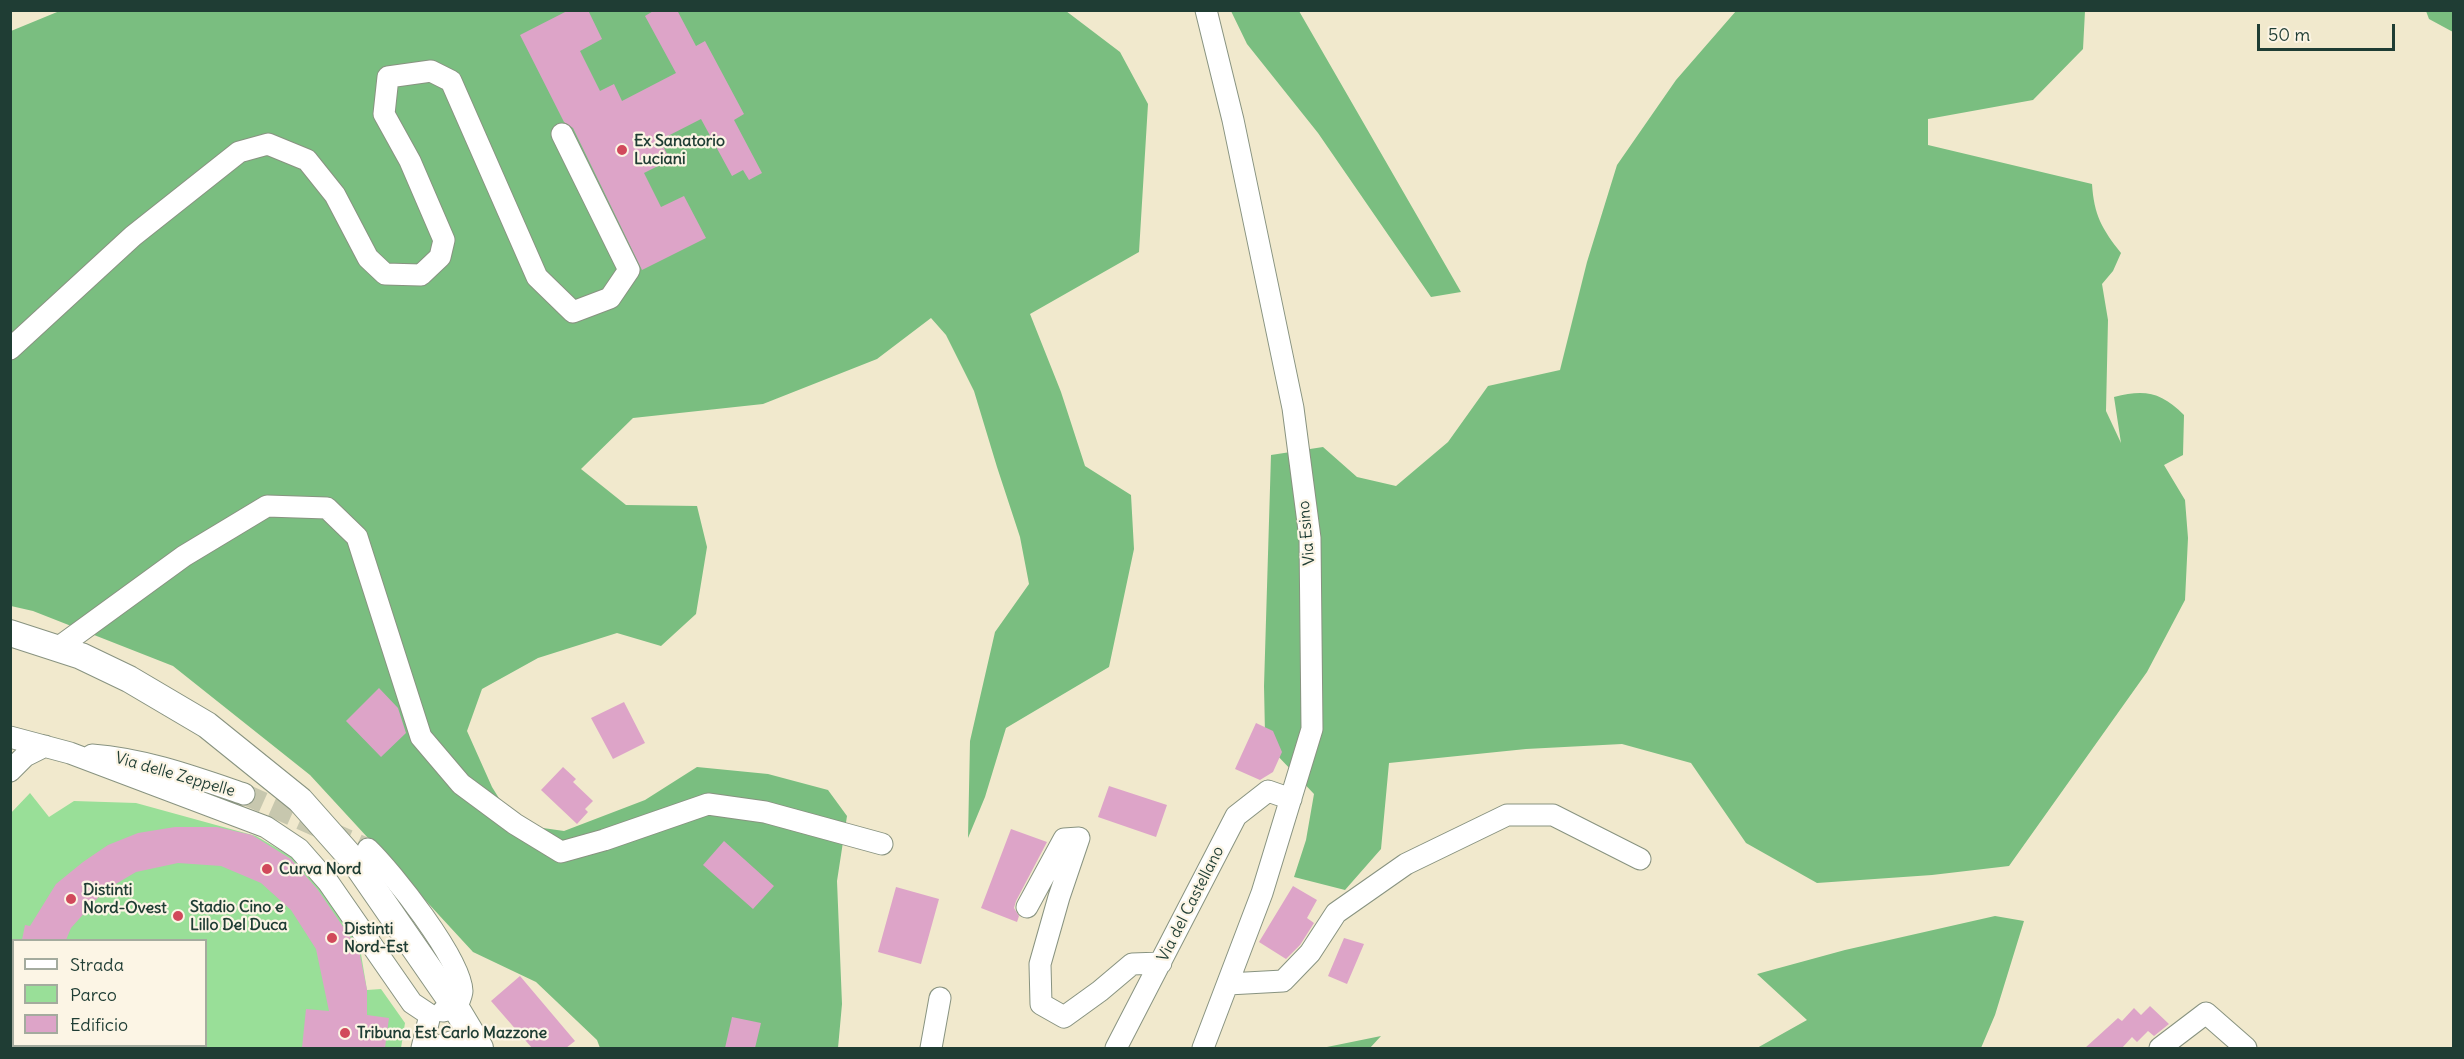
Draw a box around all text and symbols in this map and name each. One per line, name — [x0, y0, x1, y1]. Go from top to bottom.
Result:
scale bar — [2260, 12, 2398, 50]
text: 50 m — [2268, 23, 2310, 46]
place label: Ex Sanatorio Luciani — [634, 131, 725, 169]
marker: Ex Sanatorio Luciani — [615, 143, 629, 157]
street label: Via Esino — [1295, 500, 1319, 566]
street label: Via delle Zeppelle — [113, 749, 237, 801]
street label: Via del Castellano — [1154, 843, 1228, 965]
place label: Curva Nord — [279, 859, 361, 879]
marker: Curva Nord — [260, 862, 274, 876]
place label: Distinti Nord-Ovest — [83, 880, 167, 918]
marker: Distinti Nord-Ovest — [64, 892, 78, 906]
place label: Stadio Cino e Lillo Del Duca — [190, 897, 287, 935]
marker: Stadio Cino e Lillo Del Duca — [171, 909, 185, 923]
place label: Distinti Nord-Est — [344, 919, 408, 957]
marker: Distinti Nord-Est — [325, 931, 339, 945]
legend — [12, 939, 207, 1047]
text: Strada — [70, 953, 124, 976]
text: Parco — [70, 983, 117, 1006]
text: Edificio — [70, 1013, 128, 1036]
place label: Tribuna Est Carlo Mazzone — [357, 1023, 547, 1043]
marker: Tribuna Est Carlo Mazzone — [338, 1026, 352, 1040]

